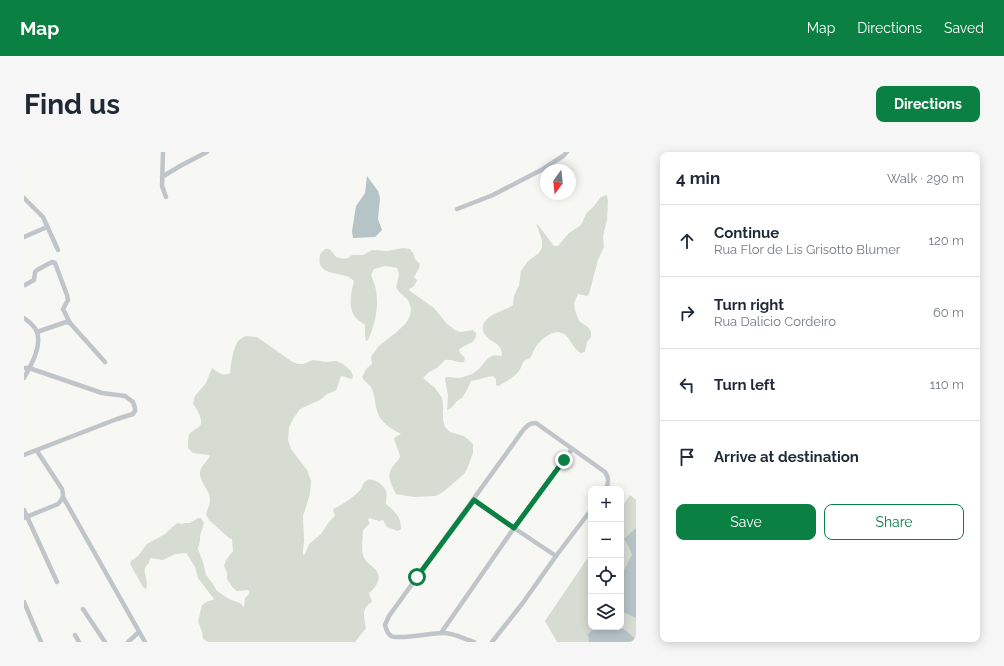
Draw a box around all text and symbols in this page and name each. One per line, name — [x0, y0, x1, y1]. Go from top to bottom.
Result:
text: Map — [20, 17, 59, 39]
text: Map — [807, 20, 835, 36]
text: Directions — [857, 20, 922, 36]
text: Saved — [944, 20, 984, 36]
button: Directions — [876, 86, 980, 122]
text: Find us — [24, 88, 120, 121]
north arrow — [540, 164, 576, 200]
text: 4 min — [676, 168, 720, 188]
text: Walk · 290 m — [887, 171, 964, 186]
text: Continue — [714, 224, 779, 242]
icon: ahead — [676, 230, 698, 252]
text: 120 m — [928, 233, 964, 248]
text: Rua Flor de Lis Grisotto Blumer — [714, 242, 900, 257]
text: Turn right — [714, 296, 784, 314]
icon: right — [676, 302, 698, 324]
text: 60 m — [933, 305, 964, 320]
text: Rua Dalicio Cordeiro — [714, 314, 836, 329]
icon: left — [676, 374, 698, 396]
text: Turn left — [714, 376, 775, 394]
text: 110 m — [930, 377, 964, 392]
icon: arrive — [676, 446, 698, 468]
text: Arrive at destination — [714, 448, 859, 466]
route end — [555, 451, 573, 469]
map controls — [588, 486, 624, 630]
button: + — [588, 486, 624, 522]
button: Save — [676, 504, 816, 540]
button: Share — [824, 504, 964, 540]
button: − — [588, 522, 624, 558]
button: locate — [588, 558, 624, 594]
route start — [408, 568, 426, 586]
button: layers — [588, 594, 624, 630]

